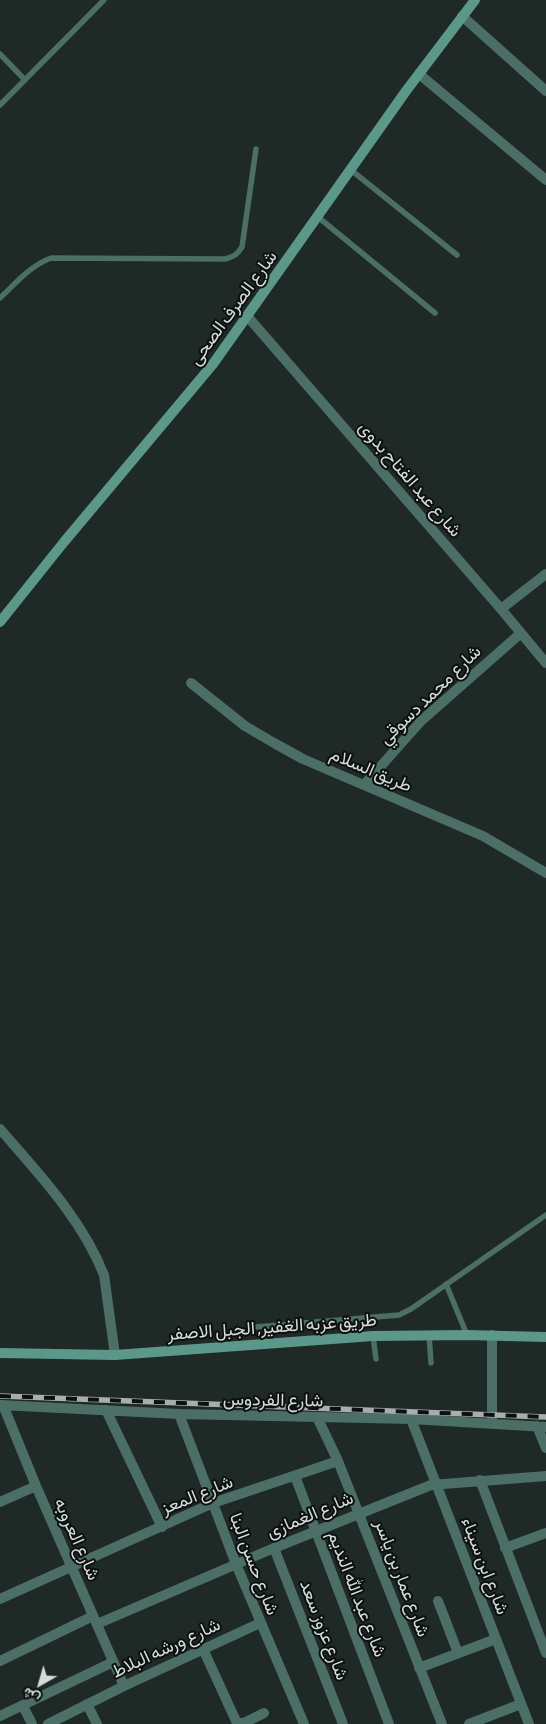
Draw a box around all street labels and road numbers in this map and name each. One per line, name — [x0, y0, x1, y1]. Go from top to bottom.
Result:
street label: شارع الصرف الصحى — [184, 247, 282, 369]
street label: شارع عبد الفتاح بدوى — [354, 417, 466, 541]
street label: شارع محمد دسوقي — [374, 641, 486, 749]
street label: طريق السلام — [327, 743, 415, 797]
street label: طريق عزبه الغفير, الجبل الاصفر — [167, 1309, 377, 1345]
street label: شارع الفردوس — [223, 1388, 323, 1412]
street label: شارع المعز — [158, 1471, 236, 1519]
street label: شارع الغمازى — [263, 1487, 357, 1543]
street label: شارع العروبه — [49, 1495, 105, 1583]
street label: شارع حسن البنا — [225, 1510, 283, 1618]
street label: شارع ابن سيناء — [457, 1514, 513, 1618]
street label: شارع عمار بن ياسر — [370, 1516, 434, 1640]
street label: شارع عبد الله النديم — [323, 1528, 391, 1660]
street label: شارع عزوز سعد — [295, 1577, 353, 1683]
street label: شارع ورشه البلاط — [108, 1613, 224, 1683]

